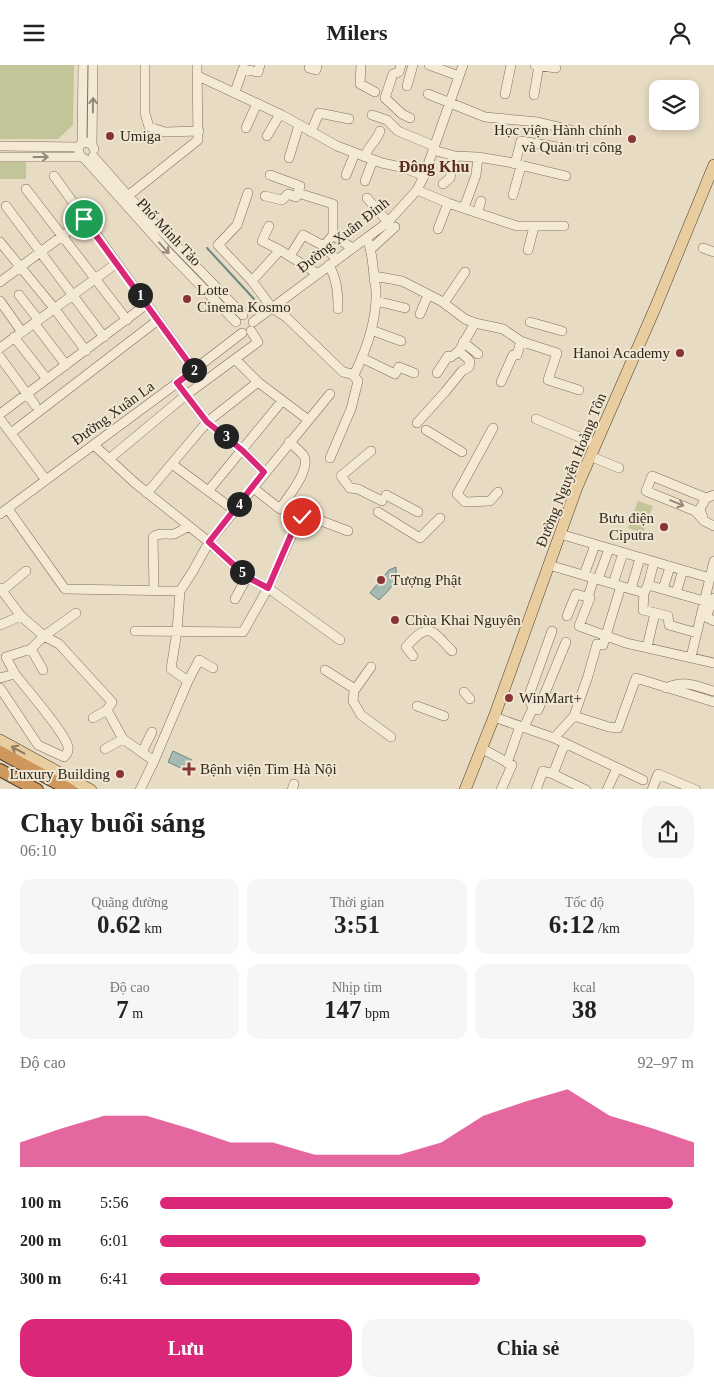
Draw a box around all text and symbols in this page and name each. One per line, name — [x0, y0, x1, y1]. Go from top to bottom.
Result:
icon: menu — [20, 19, 48, 47]
icon: person — [666, 19, 694, 47]
text: Milers — [326, 20, 388, 45]
map controls — [649, 80, 699, 130]
button: layers — [649, 80, 699, 130]
one-way arrow — [88, 97, 98, 114]
place label: Học viện Hành chính và Quản trị công — [494, 122, 622, 155]
place label: Umiga — [120, 128, 161, 144]
marker: Umiga — [104, 130, 116, 142]
marker: Học viện Hành chính và Quản trị công — [626, 133, 638, 145]
one-way arrow — [32, 152, 48, 162]
district label: Đông Khu — [399, 158, 469, 176]
street label: Đường Xuân Đỉnh — [294, 194, 392, 276]
street label: Phố Minh Tảo — [134, 195, 204, 269]
pin — [63, 198, 105, 240]
icon: arrive — [70, 205, 98, 233]
one-way arrow — [158, 241, 170, 254]
place label: Lotte Cinema Kosmo — [197, 282, 291, 315]
pin: 1 — [128, 283, 152, 307]
text: 1 — [137, 288, 144, 303]
marker: Lotte Cinema Kosmo — [181, 293, 193, 305]
place label: Hanoi Academy — [573, 345, 670, 361]
marker: Hanoi Academy — [674, 347, 686, 359]
pin: 2 — [182, 357, 206, 383]
text: 2 — [191, 363, 198, 378]
street label: Đường Xuân La — [69, 378, 157, 448]
street label: Đường Nguyễn Hoàng Tôn — [533, 390, 609, 549]
pin: 3 — [214, 423, 238, 449]
text: 3 — [223, 429, 230, 444]
pin: 4 — [226, 491, 252, 517]
pin — [281, 496, 323, 538]
text: 4 — [236, 497, 243, 512]
one-way arrow — [669, 499, 684, 509]
icon: check — [288, 503, 316, 531]
place label: Bưu điện Ciputra — [599, 510, 654, 543]
marker: Bưu điện Ciputra — [658, 521, 670, 533]
pin: 5 — [230, 559, 254, 585]
text: 5 — [239, 565, 246, 580]
place label: Tượng Phật — [391, 572, 462, 588]
marker: Tượng Phật — [375, 574, 387, 586]
place label: Chùa Khai Nguyên — [405, 612, 521, 628]
marker: Chùa Khai Nguyên — [389, 614, 401, 626]
place label: WinMart+ — [519, 690, 582, 706]
marker: WinMart+ — [503, 692, 515, 704]
one-way arrow — [11, 744, 25, 754]
place label: Bệnh viện Tim Hà Nội — [200, 761, 337, 777]
marker: Bệnh viện Tim Hà Nội — [182, 762, 196, 776]
place label: Luxury Building — [10, 766, 110, 782]
marker: Luxury Building — [114, 768, 126, 780]
button: share — [642, 806, 694, 858]
text: Chạy buổi sáng — [20, 807, 205, 838]
text: 06:10 — [20, 842, 56, 859]
text: Quãng đường — [91, 895, 168, 910]
text: Thời gian — [330, 895, 384, 910]
text: Tốc độ — [565, 895, 604, 910]
text: 0.62 — [97, 911, 141, 938]
text: 3:51 — [334, 911, 380, 938]
text: 6:12 — [549, 911, 595, 938]
text: km — [141, 921, 162, 936]
text: /km — [595, 921, 620, 936]
text: Độ cao — [110, 980, 150, 995]
text: Nhịp tim — [332, 980, 382, 995]
text: kcal — [573, 980, 596, 995]
text: 7 — [116, 996, 129, 1023]
text: 147 — [324, 996, 362, 1023]
text: 38 — [572, 996, 597, 1023]
text: m — [129, 1006, 143, 1021]
text: bpm — [362, 1006, 390, 1021]
text: Độ cao — [20, 1054, 66, 1071]
text: 92–97 m — [638, 1054, 694, 1071]
text: 100 m — [20, 1194, 61, 1211]
text: 5:56 — [100, 1194, 128, 1211]
text: 200 m — [20, 1232, 61, 1249]
text: 6:01 — [100, 1232, 128, 1249]
text: 300 m — [20, 1270, 61, 1287]
text: 6:41 — [100, 1270, 128, 1287]
button: Lưu — [20, 1319, 352, 1377]
button: Chia sẻ — [362, 1319, 694, 1377]

